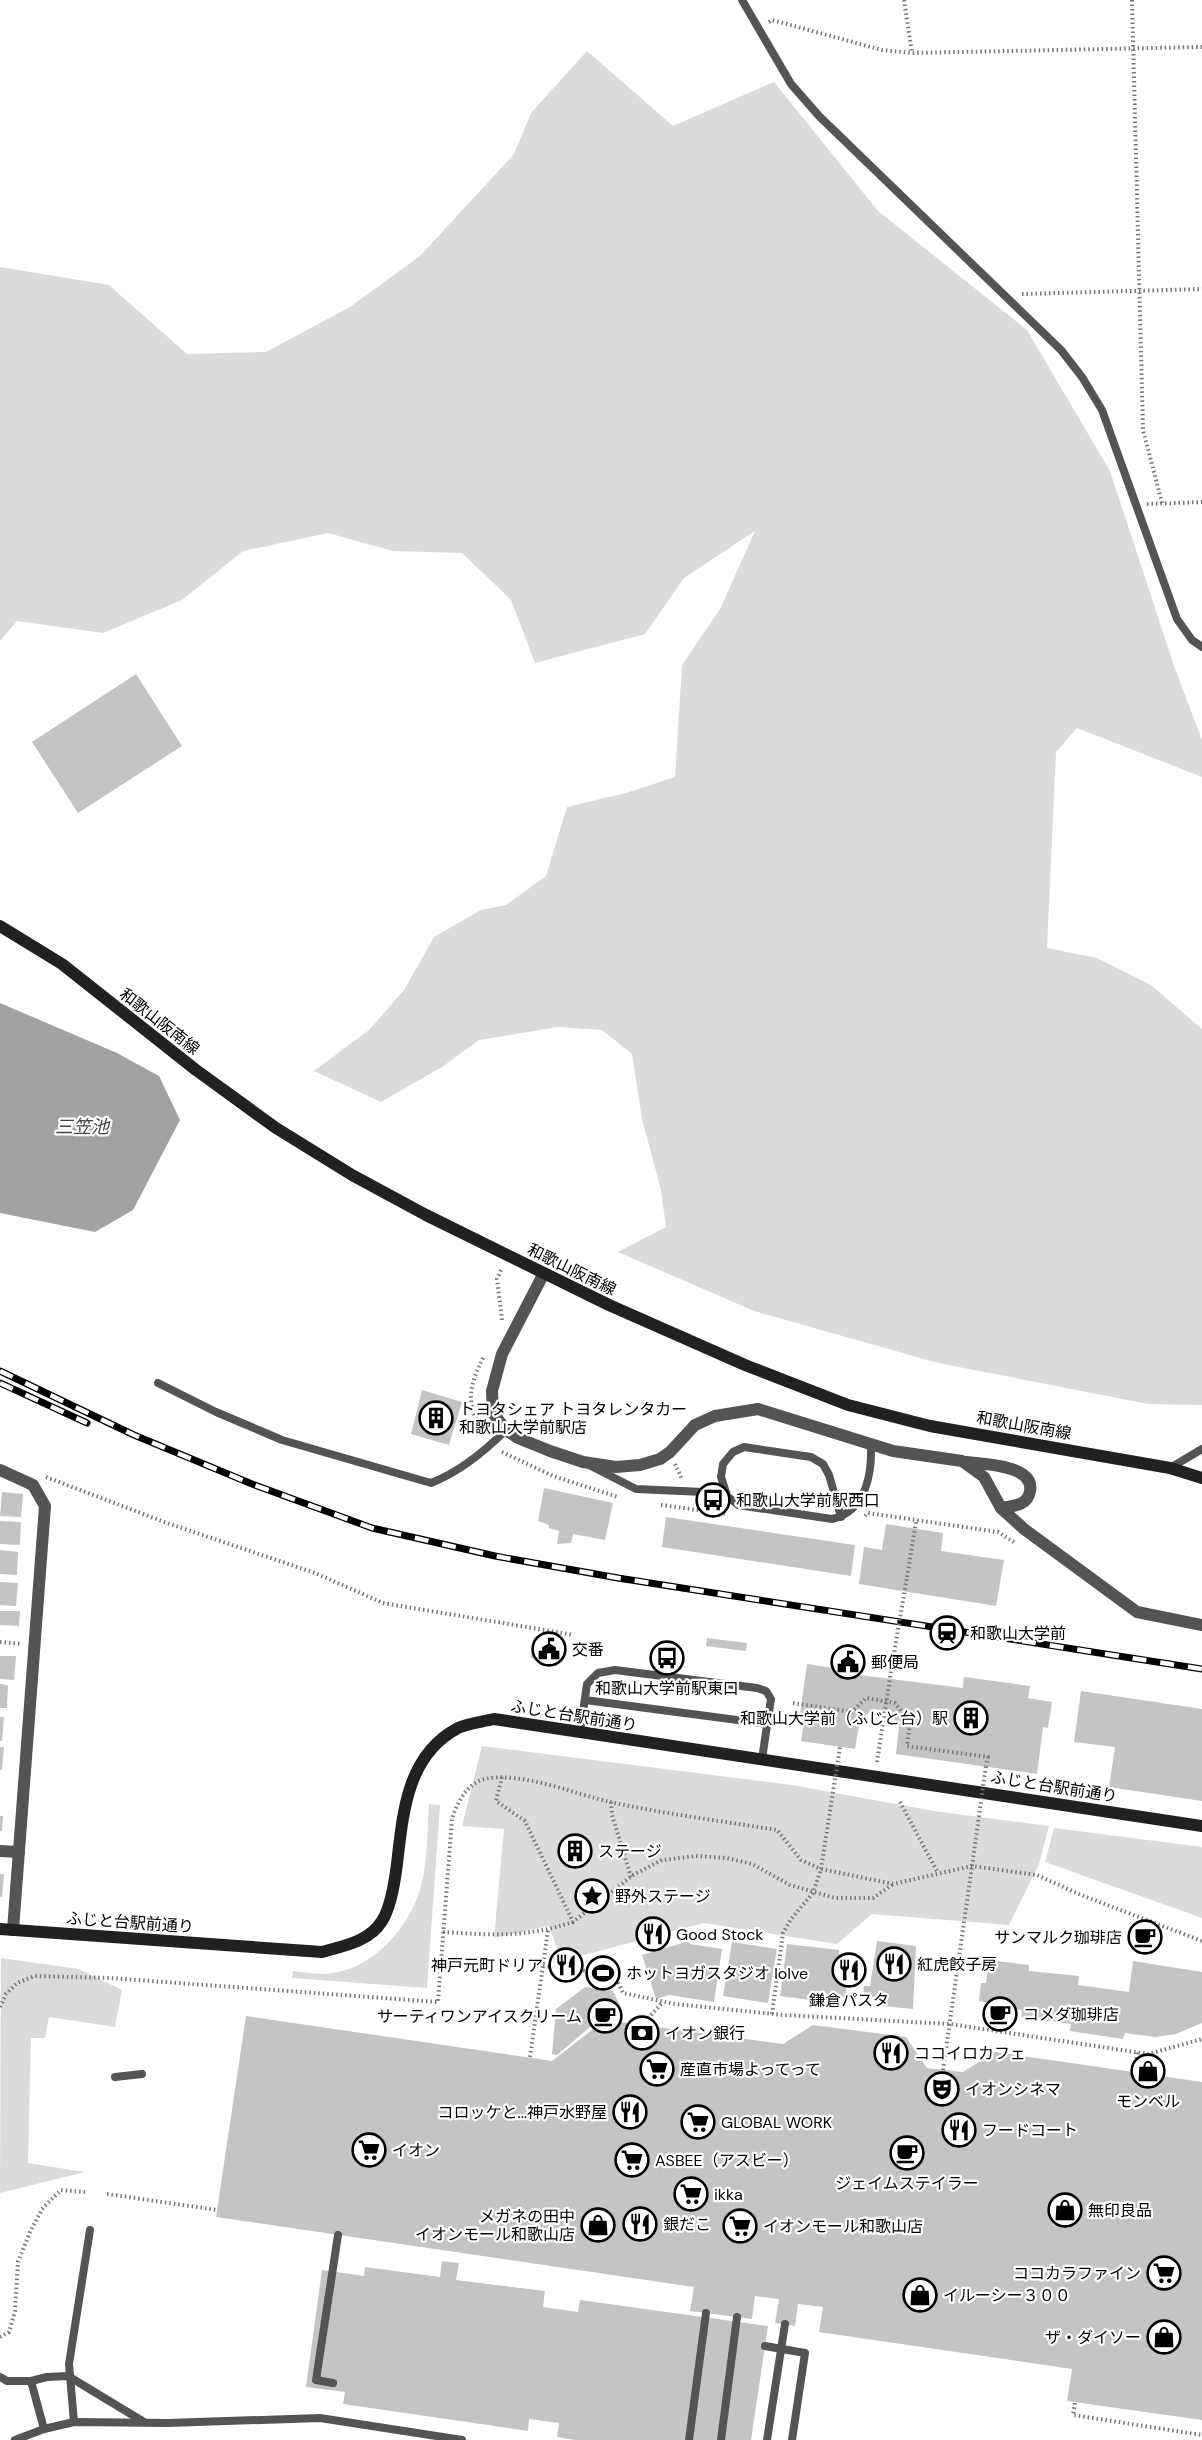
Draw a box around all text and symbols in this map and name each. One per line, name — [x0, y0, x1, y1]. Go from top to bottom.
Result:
street label: 和歌山阪南線 — [115, 984, 204, 1059]
water label: 三笠池 — [55, 1115, 111, 1139]
street label: 和歌山阪南線 — [524, 1239, 620, 1300]
place label: トヨタシェア トヨタレンタカー 和歌山大学前駅店 — [459, 1399, 687, 1438]
building icon: トヨタシェア トヨタレンタカー 和歌山大学前駅店 — [418, 1400, 454, 1436]
street label: 和歌山阪南線 — [975, 1407, 1073, 1444]
bus stop icon: 和歌山大学前駅西口 — [695, 1482, 731, 1518]
place label: 和歌山大学前駅西口 — [736, 1490, 880, 1511]
station icon: 和歌山大学前 — [929, 1615, 965, 1651]
place label: 和歌山大学前 — [970, 1623, 1066, 1644]
public building icon: 交番 — [531, 1631, 567, 1667]
place label: 交番 — [572, 1639, 604, 1660]
bus stop icon: 和歌山大学前駅東口 — [649, 1640, 685, 1676]
public building icon: 郵便局 — [830, 1644, 866, 1680]
place label: 郵便局 — [871, 1652, 919, 1673]
place label: 和歌山大学前駅東口 — [595, 1678, 739, 1699]
street label: ふじと台駅前通り — [509, 1695, 639, 1736]
building icon: 和歌山大学前（ふじと台）駅 — [953, 1700, 989, 1736]
place label: 和歌山大学前（ふじと台）駅 — [740, 1708, 948, 1729]
street label: ふじと台駅前通り — [989, 1766, 1119, 1807]
building icon: ステージ — [557, 1833, 593, 1869]
place label: ステージ — [598, 1841, 662, 1862]
place icon: 野外ステージ — [574, 1878, 610, 1914]
place label: 野外ステージ — [615, 1886, 711, 1907]
street label: ふじと台駅前通り — [65, 1908, 195, 1937]
restaurant icon: Good Stock — [635, 1916, 671, 1952]
cafe icon: サンマルク珈琲店 — [1127, 1919, 1163, 1955]
place label: Good Stock — [676, 1924, 763, 1945]
place label: サンマルク珈琲店 — [994, 1927, 1122, 1948]
restaurant icon: 紅虎餃子房 — [876, 1946, 912, 1982]
restaurant icon: 神戸元町ドリア — [548, 1947, 584, 1983]
restaurant icon: 鎌倉パスタ — [831, 1952, 867, 1988]
place label: 紅虎餃子房 — [917, 1954, 997, 1975]
place label: 神戸元町ドリア — [431, 1955, 543, 1976]
sports icon: ホットヨガスタジオ loIve — [585, 1955, 621, 1991]
place label: ホットヨガスタジオ loIve — [626, 1963, 808, 1984]
place label: 鎌倉パスタ — [809, 1990, 889, 2011]
cafe icon: コメダ珈琲店 — [982, 1996, 1018, 2032]
cafe icon: サーティワンアイスクリーム — [587, 1998, 623, 2034]
place label: コメダ珈琲店 — [1023, 2004, 1119, 2025]
place label: サーティワンアイスクリーム — [377, 2006, 582, 2027]
bank icon: イオン銀行 — [624, 2015, 660, 2051]
place label: イオン銀行 — [665, 2023, 745, 2044]
restaurant icon: ココイロカフェ — [873, 2035, 909, 2071]
place label: ココイロカフェ — [914, 2043, 1026, 2064]
supermarket icon: 産直市場よってって — [639, 2051, 675, 2087]
shop icon: モンベル — [1130, 2053, 1166, 2089]
place label: 産直市場よってって — [680, 2059, 821, 2080]
theatre icon: イオンシネマ — [924, 2071, 960, 2107]
place label: イオンシネマ — [965, 2079, 1061, 2100]
place label: モンベル — [1116, 2091, 1180, 2112]
restaurant icon: コロッケと...神戸水野屋 — [612, 2094, 648, 2130]
place label: コロッケと...神戸水野屋 — [437, 2102, 607, 2123]
supermarket icon: GLOBAL WORK — [680, 2104, 716, 2140]
place label: GLOBAL WORK — [721, 2112, 832, 2133]
restaurant icon: フードコート — [941, 2112, 977, 2148]
place label: フードコート — [982, 2120, 1078, 2141]
supermarket icon: イオン — [351, 2132, 387, 2168]
cafe icon: ジェイムステイラー — [889, 2135, 925, 2171]
place label: イオン — [392, 2140, 440, 2161]
supermarket icon: ASBEE（アスビー） — [614, 2142, 650, 2178]
place label: ASBEE（アスビー） — [655, 2150, 799, 2171]
place label: ジェイムステイラー — [835, 2173, 979, 2194]
supermarket icon: ikka — [673, 2176, 709, 2212]
place label: ikka — [714, 2184, 743, 2205]
shop icon: 無印良品 — [1047, 2192, 1083, 2228]
place label: 無印良品 — [1088, 2200, 1152, 2221]
place label: メガネの田中 イオンモール和歌山店 — [415, 2206, 575, 2245]
restaurant icon: 銀だこ — [622, 2206, 658, 2242]
shop icon: メガネの田中 イオンモール和歌山店 — [580, 2207, 616, 2243]
supermarket icon: イオンモール和歌山店 — [722, 2208, 758, 2244]
place label: 銀だこ — [663, 2214, 711, 2235]
place label: イオンモール和歌山店 — [763, 2216, 923, 2237]
supermarket icon: ココカラファイン — [1146, 2255, 1182, 2291]
place label: ココカラファイン — [1013, 2263, 1141, 2284]
shop icon: イルーシー３００ — [902, 2277, 938, 2313]
place label: イルーシー３００ — [943, 2285, 1071, 2306]
shop icon: ザ・ダイソー — [1146, 2319, 1182, 2355]
place label: ザ・ダイソー — [1045, 2327, 1141, 2348]

